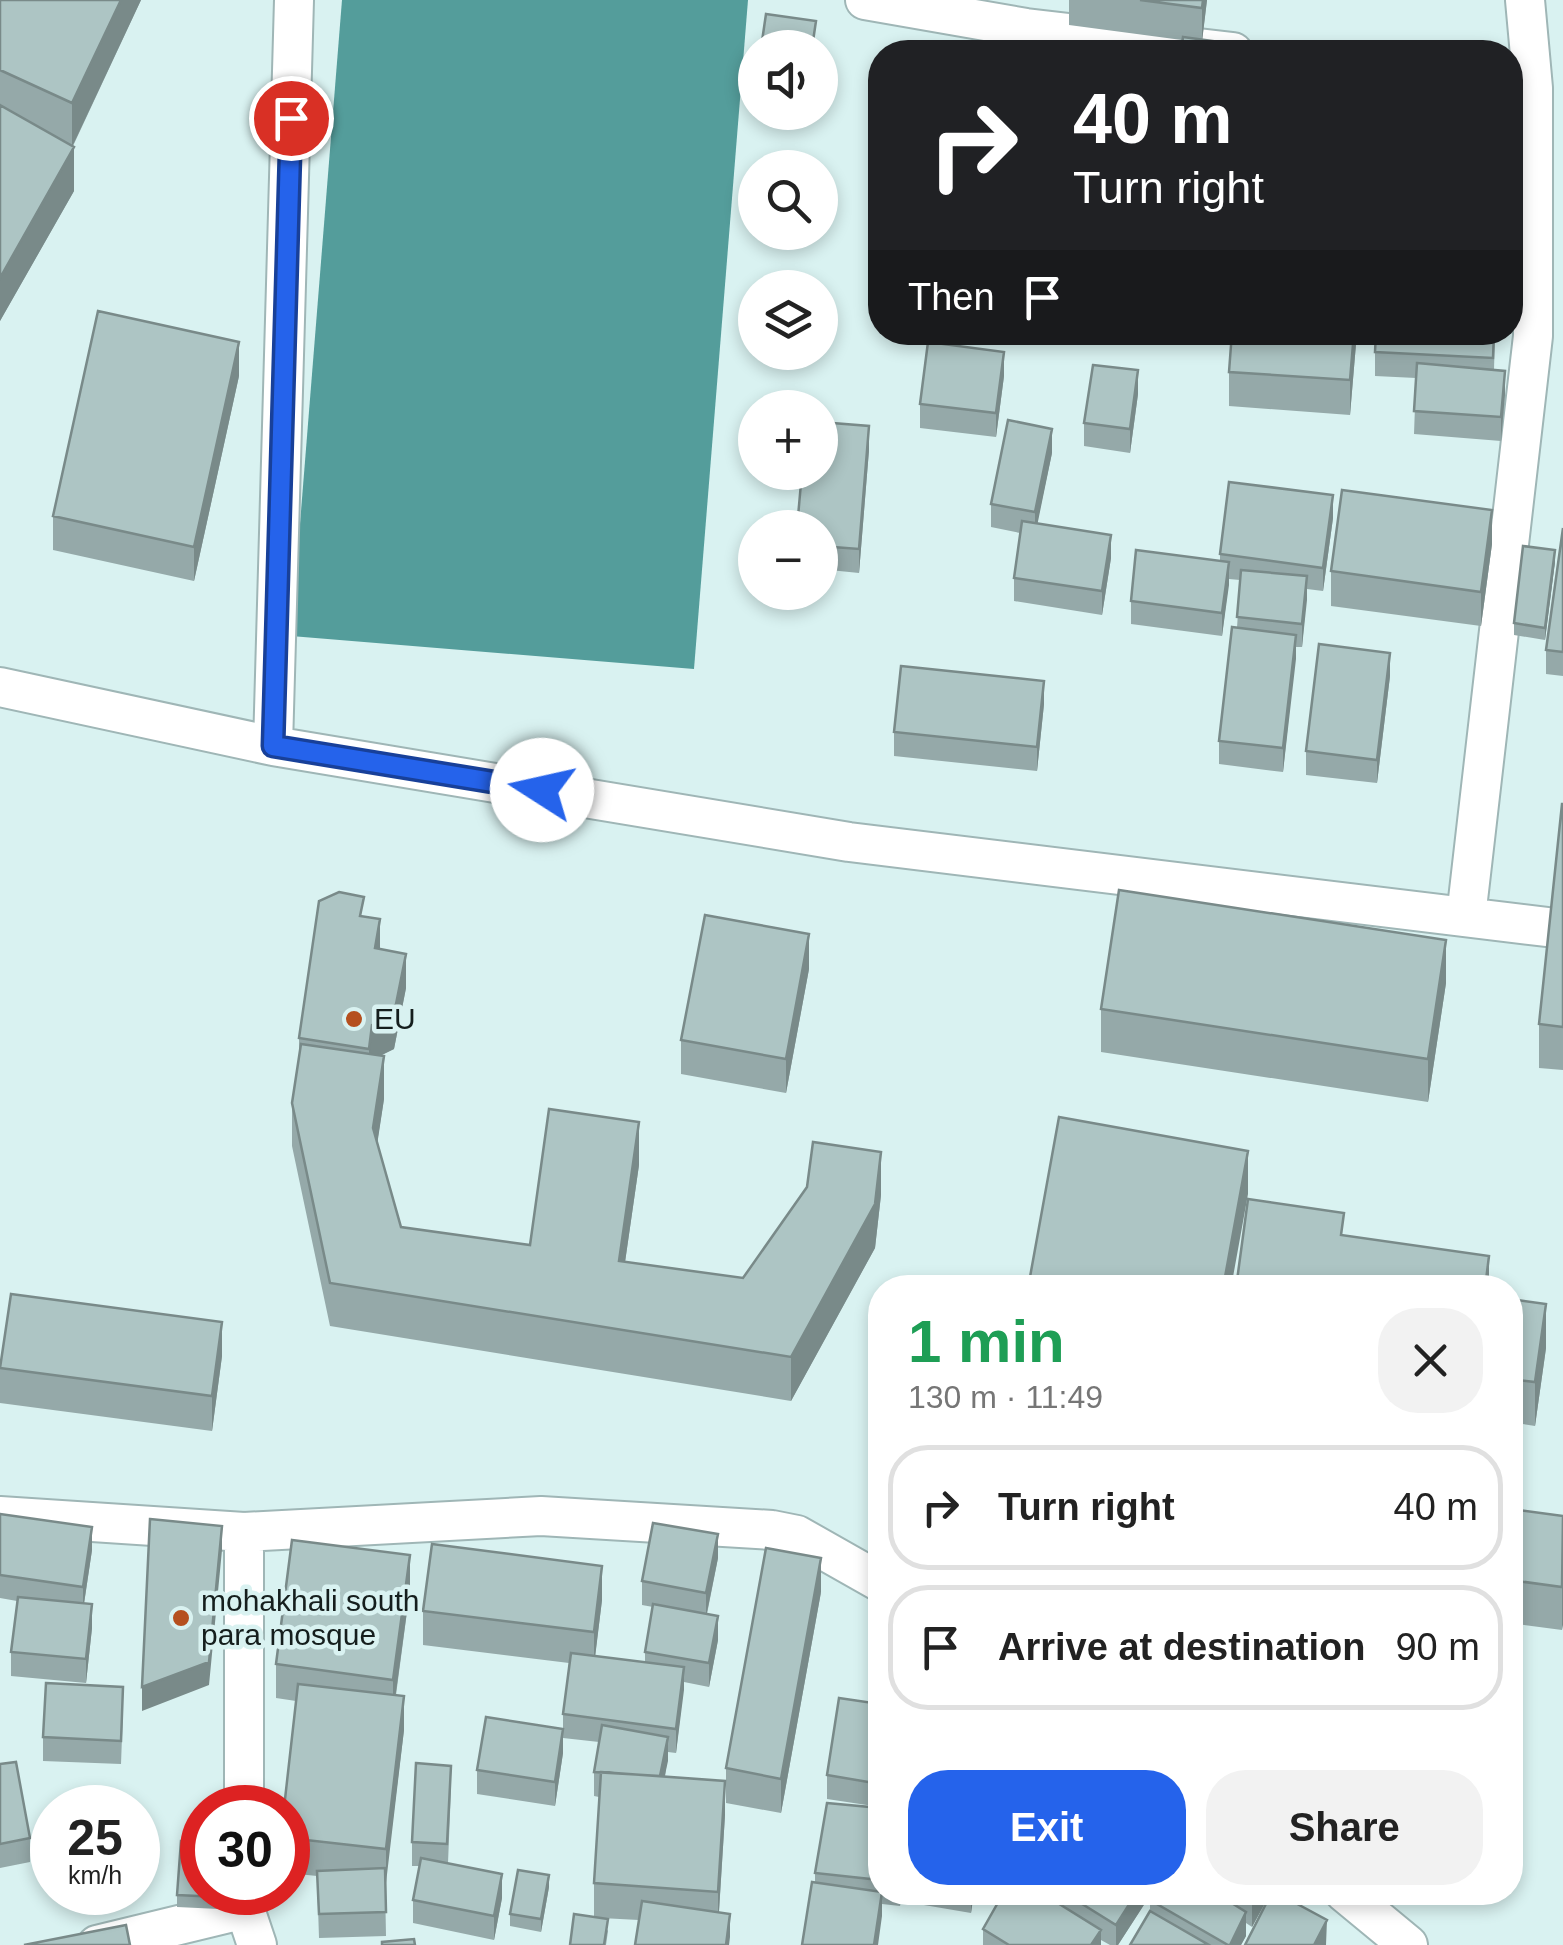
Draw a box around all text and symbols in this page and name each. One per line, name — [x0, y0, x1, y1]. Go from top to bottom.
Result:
map controls — [738, 30, 838, 610]
button: sound — [738, 30, 838, 130]
pin — [249, 76, 334, 161]
icon: right — [908, 80, 1038, 210]
text: 40 m — [1073, 80, 1233, 158]
icon: arrive — [264, 91, 319, 146]
button: search — [738, 150, 838, 250]
text: Turn right — [1073, 162, 1264, 213]
button: layers — [738, 270, 838, 370]
icon: arrive — [1015, 270, 1070, 325]
text: Then — [908, 276, 995, 318]
button: + — [738, 390, 838, 490]
button: − — [738, 510, 838, 610]
position arrow — [490, 738, 594, 842]
place label: EU — [374, 1002, 416, 1035]
marker: EU — [343, 1008, 365, 1030]
text: 1 min — [908, 1308, 1065, 1375]
button: close — [1378, 1308, 1483, 1413]
text: 130 m · 11:49 — [908, 1379, 1103, 1415]
icon: right — [913, 1480, 968, 1535]
text: Turn right — [998, 1486, 1175, 1528]
text: 40 m — [1394, 1486, 1478, 1528]
place label: mohakhali south para mosque — [201, 1584, 419, 1651]
marker: mohakhali south para mosque — [170, 1607, 192, 1629]
icon: arrive — [913, 1620, 968, 1675]
text: Arrive at destination — [998, 1626, 1365, 1668]
text: 90 m — [1395, 1626, 1480, 1668]
button: Exit — [908, 1770, 1186, 1885]
button: Share — [1206, 1770, 1483, 1885]
speed limit sign: 30 — [180, 1785, 310, 1915]
text: 25 — [67, 1810, 123, 1866]
text: km/h — [68, 1861, 122, 1889]

